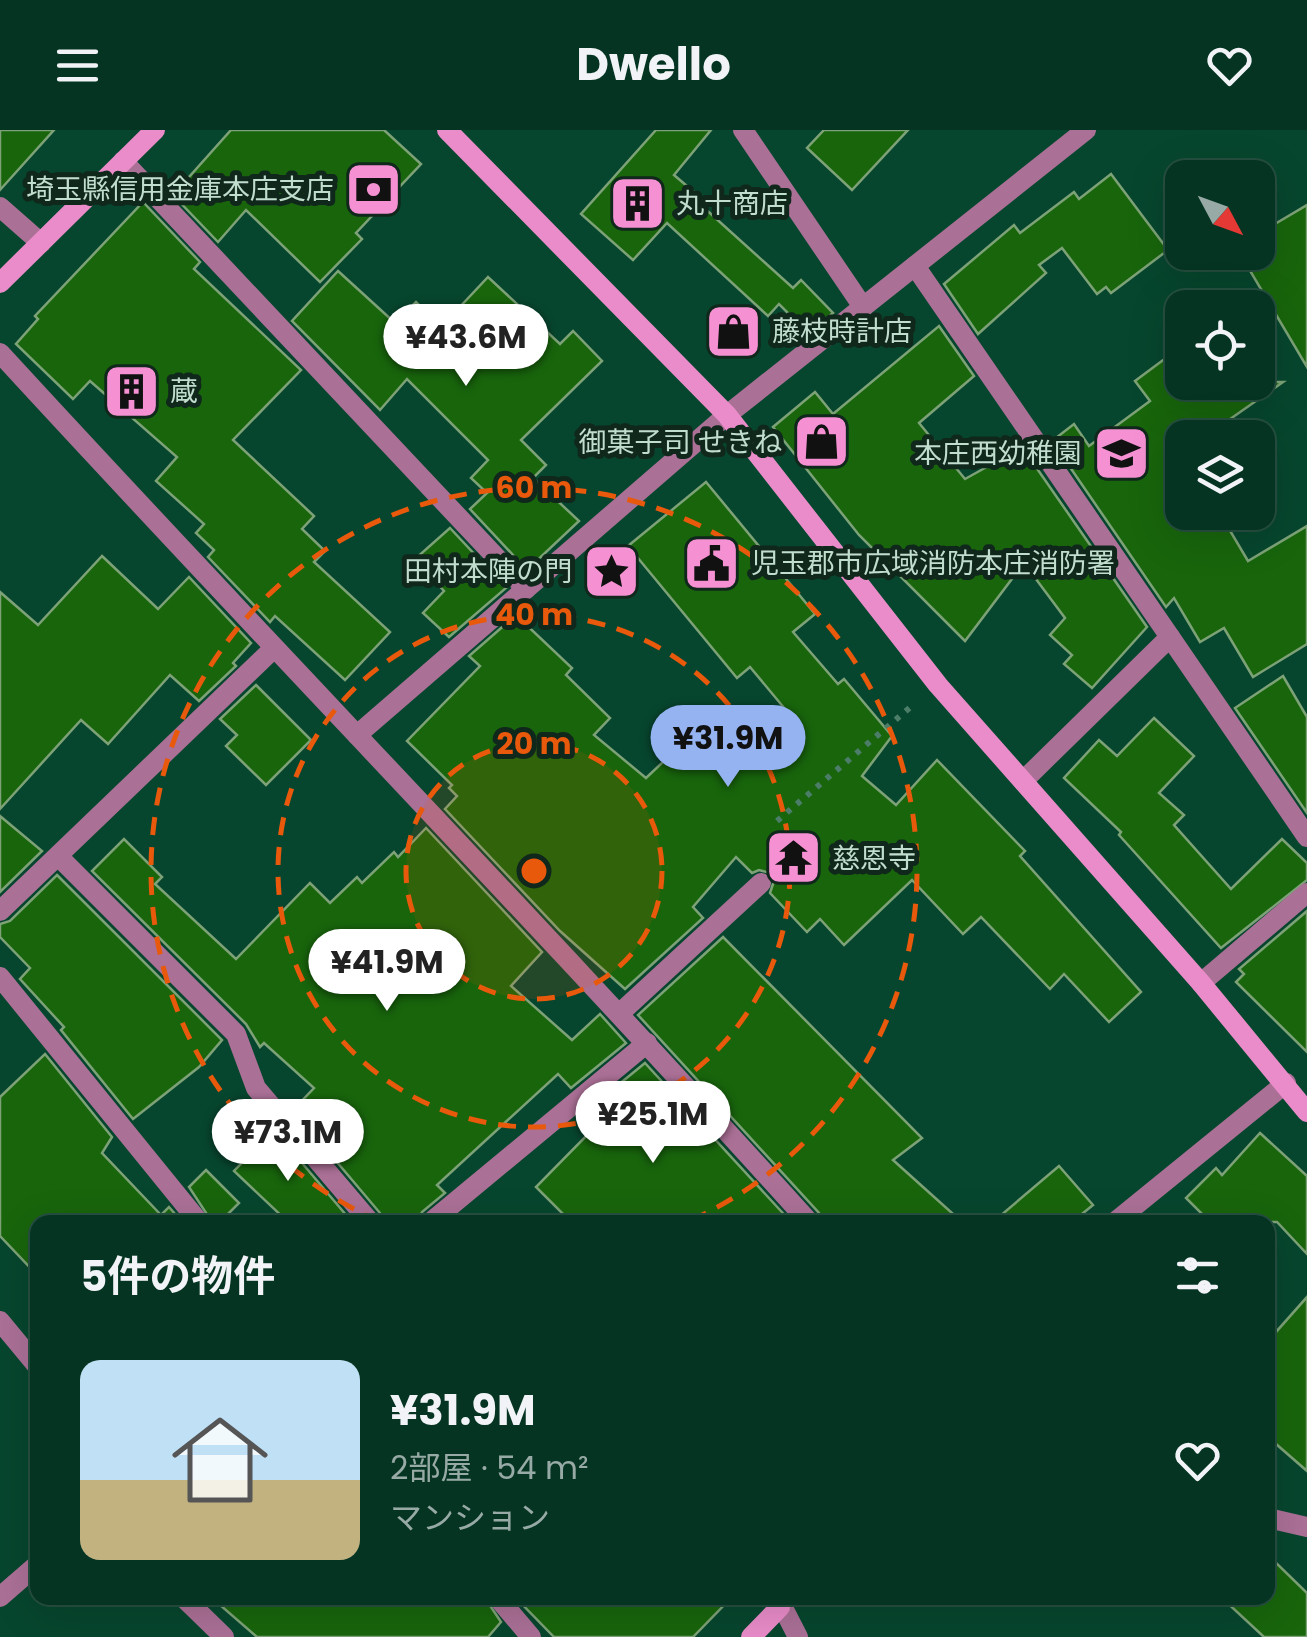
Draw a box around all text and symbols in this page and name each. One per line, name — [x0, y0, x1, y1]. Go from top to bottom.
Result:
text: Dwello — [576, 33, 731, 96]
icon: menu — [50, 38, 105, 93]
icon: heart — [1202, 38, 1257, 93]
bank icon: 埼玉縣信用金庫本庄支店 — [343, 159, 403, 219]
north arrow — [1165, 160, 1275, 270]
map controls — [1165, 160, 1275, 530]
place label: 埼玉縣信用金庫本庄支店 — [26, 170, 334, 209]
building icon: 丸十商店 — [607, 173, 667, 233]
place label: 丸十商店 — [676, 184, 788, 223]
button: locate — [1165, 290, 1275, 400]
shop icon: 藤枝時計店 — [703, 301, 763, 361]
pin: ¥43.6M — [385, 304, 547, 389]
place label: 藤枝時計店 — [772, 312, 912, 351]
text: ¥43.6M — [405, 314, 527, 359]
building icon: 蔵 — [101, 361, 161, 421]
place label: 蔵 — [170, 372, 198, 411]
shop icon: 御菓子司 せきね — [791, 412, 851, 472]
button: layers — [1165, 420, 1275, 530]
place label: 御菓子司 せきね — [579, 423, 782, 462]
school or university icon: 本庄西幼稚園 — [1091, 423, 1151, 483]
place label: 本庄西幼稚園 — [914, 434, 1082, 473]
text: 60 m — [496, 466, 572, 509]
public building icon: 児玉郡市広域消防本庄消防署 — [682, 533, 742, 593]
place icon: 田村本陣の門 — [581, 541, 641, 601]
place label: 児玉郡市広域消防本庄消防署 — [751, 544, 1115, 583]
place label: 田村本陣の門 — [404, 552, 572, 591]
text: 40 m — [495, 593, 573, 636]
pin: ¥31.9M — [647, 705, 809, 790]
text: ¥31.9M — [673, 715, 783, 760]
text: 20 m — [497, 722, 571, 765]
temple icon: 慈恩寺 — [763, 828, 823, 888]
place label: 慈恩寺 — [832, 839, 916, 878]
centre of rings — [516, 853, 552, 889]
pin: ¥41.9M — [306, 929, 468, 1014]
text: ¥41.9M — [330, 939, 444, 984]
pin: ¥25.1M — [572, 1081, 734, 1166]
text: ¥25.1M — [598, 1091, 708, 1136]
pin: ¥73.1M — [207, 1099, 369, 1184]
text: ¥73.1M — [234, 1109, 342, 1154]
text: 5件の物件 — [80, 1247, 275, 1306]
icon: filters — [1170, 1248, 1225, 1303]
text: ¥31.9M — [390, 1381, 536, 1440]
icon: home — [160, 1400, 280, 1520]
icon: heart — [1170, 1433, 1225, 1488]
text: 2部屋 · 54 m² — [390, 1445, 589, 1490]
text: マンション — [390, 1495, 550, 1540]

